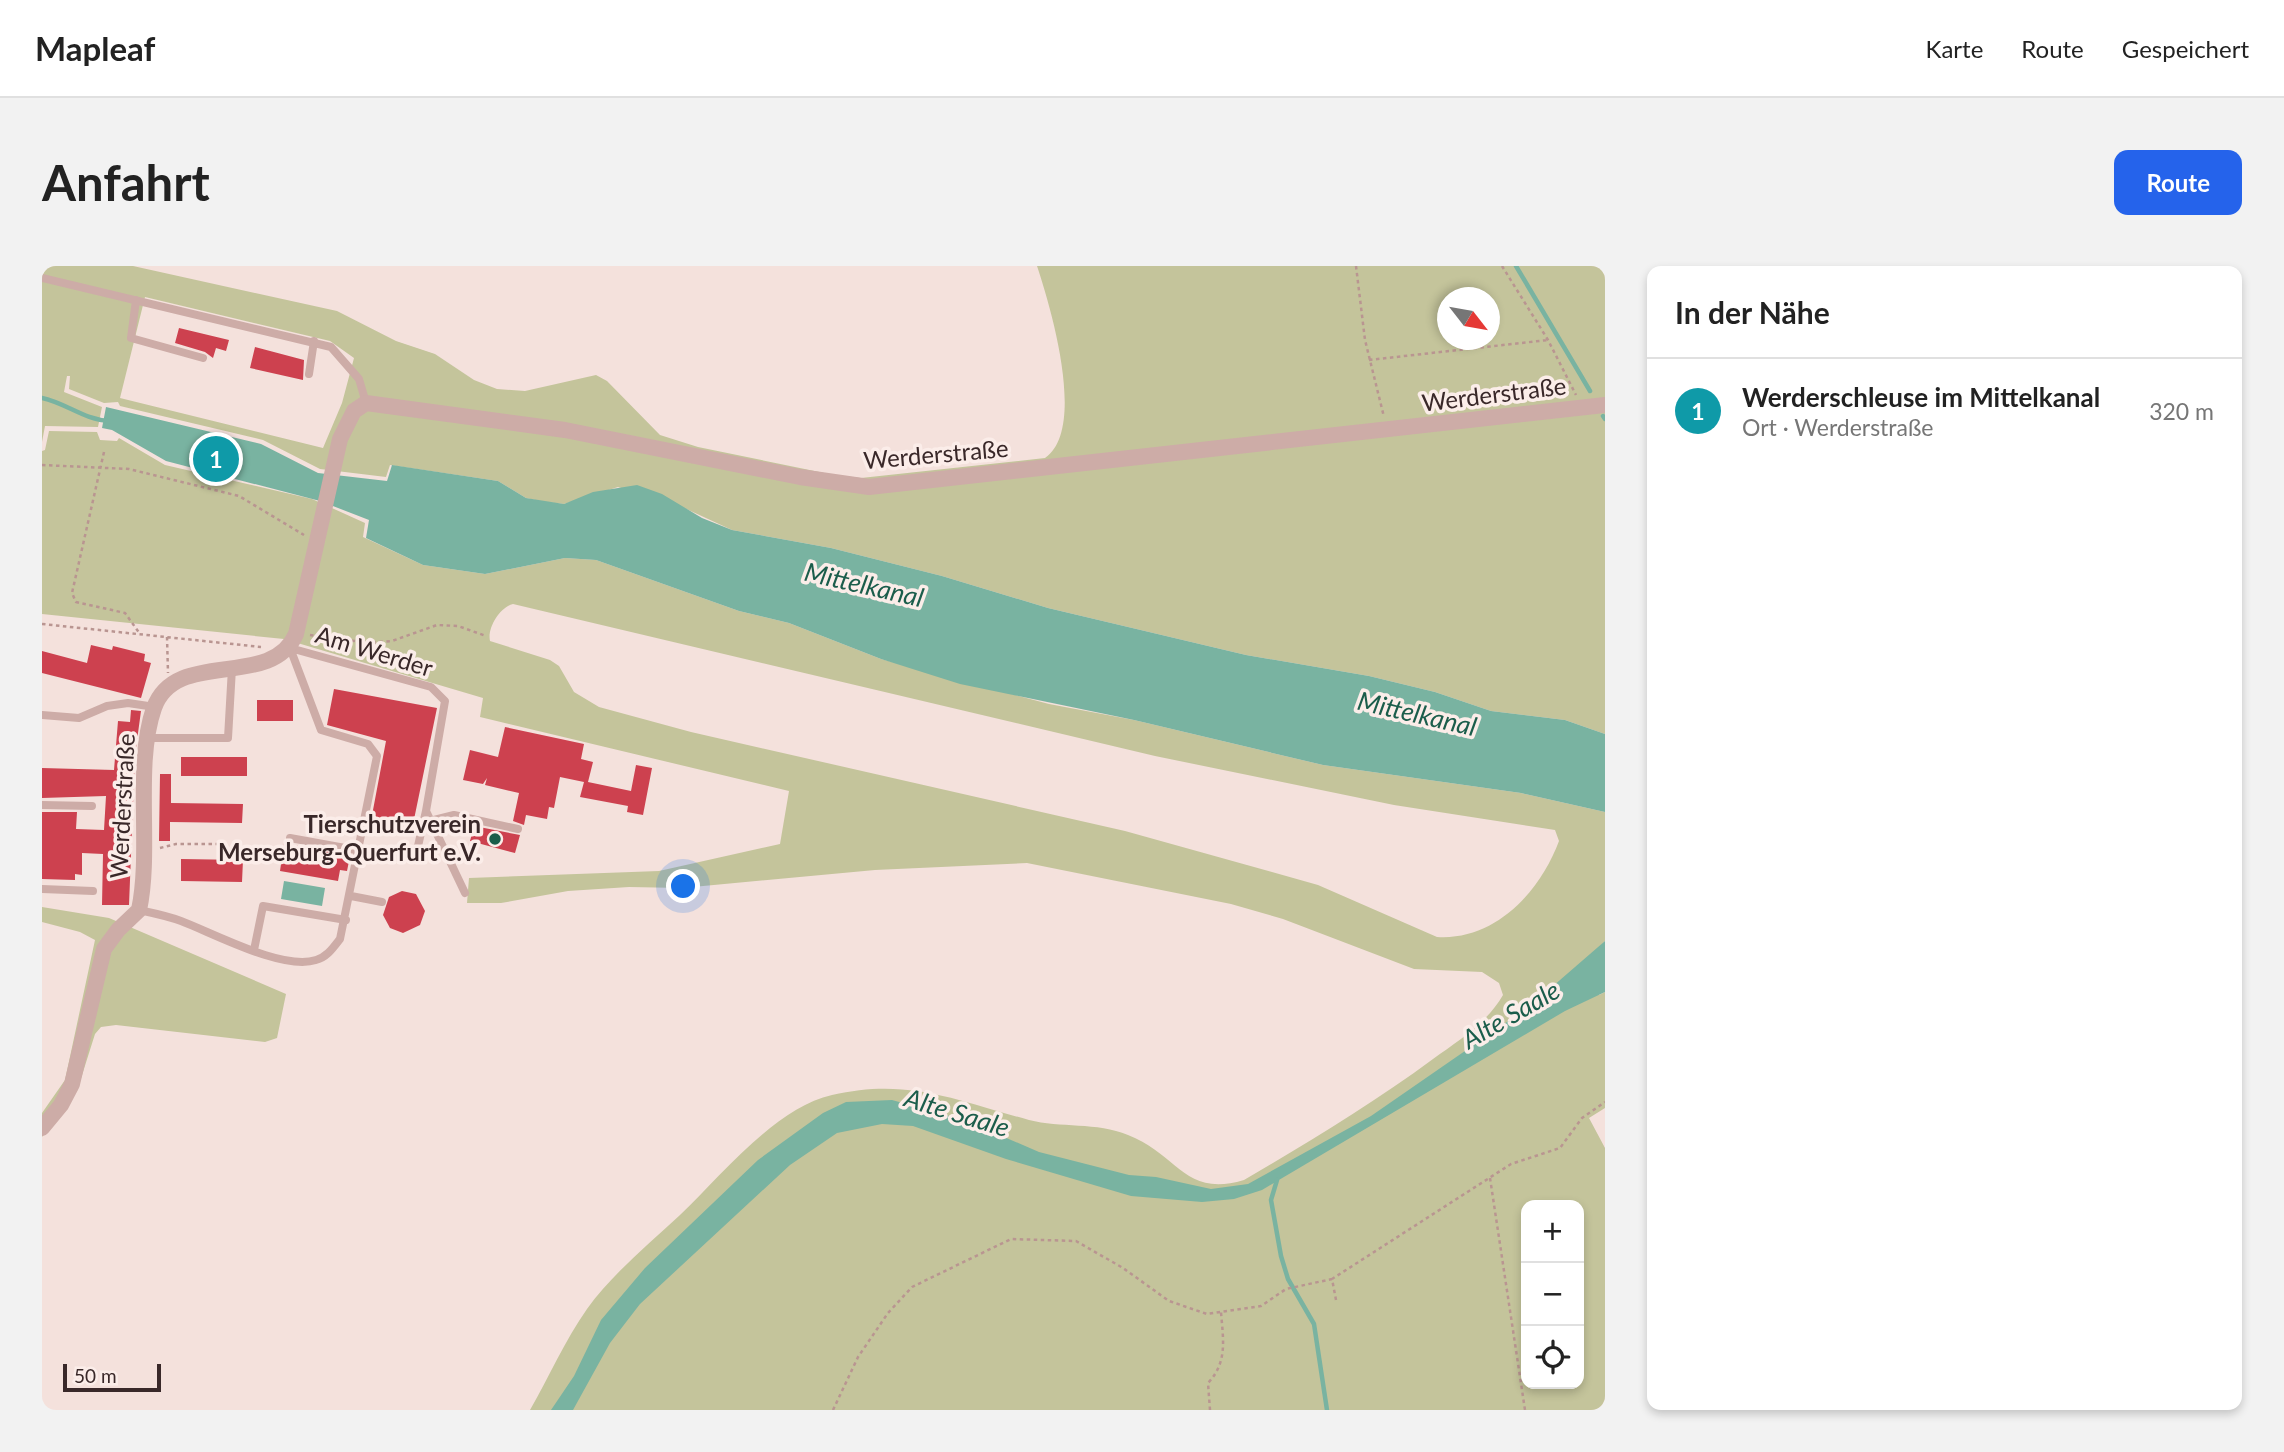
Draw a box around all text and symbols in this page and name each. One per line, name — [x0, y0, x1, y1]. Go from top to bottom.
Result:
text: Mapleaf — [35, 28, 155, 68]
text: Karte — [1926, 34, 1983, 63]
text: Route — [2021, 34, 2084, 63]
text: Gespeichert — [2122, 34, 2249, 63]
button: Route — [2114, 150, 2242, 215]
text: Anfahrt — [42, 153, 210, 211]
north arrow — [1437, 287, 1500, 350]
text: In der Nähe — [1675, 294, 1830, 330]
street label: Werderstraße — [1420, 370, 1568, 417]
text: Werderschleuse im Mittelkanal — [1742, 381, 2100, 413]
text: 1 — [1691, 397, 1705, 425]
text: 320 m — [2149, 397, 2214, 425]
text: Ort · Werderstraße — [1742, 413, 1933, 441]
pin: 1 — [193, 433, 239, 485]
street label: Werderstraße — [862, 433, 1009, 474]
water label: Mittelkanal — [802, 555, 927, 613]
street label: Am Werder — [312, 619, 437, 682]
water label: Mittelkanal — [1355, 684, 1480, 742]
street label: Werderstraße — [103, 733, 140, 879]
place label: Tierschutzverein Merseburg-Querfurt e.V. — [218, 809, 481, 866]
marker: Tierschutzverein Merseburg-Querfurt e.V. — [487, 831, 503, 847]
your location — [666, 869, 700, 903]
water label: Alte Saale — [1455, 973, 1565, 1055]
water label: Alte Saale — [900, 1081, 1013, 1143]
map controls — [1521, 1200, 1584, 1389]
button: + — [1521, 1200, 1584, 1263]
button: − — [1521, 1263, 1584, 1326]
button: locate — [1521, 1326, 1584, 1389]
scale bar — [63, 1361, 161, 1393]
text: 50 m — [74, 1364, 117, 1387]

